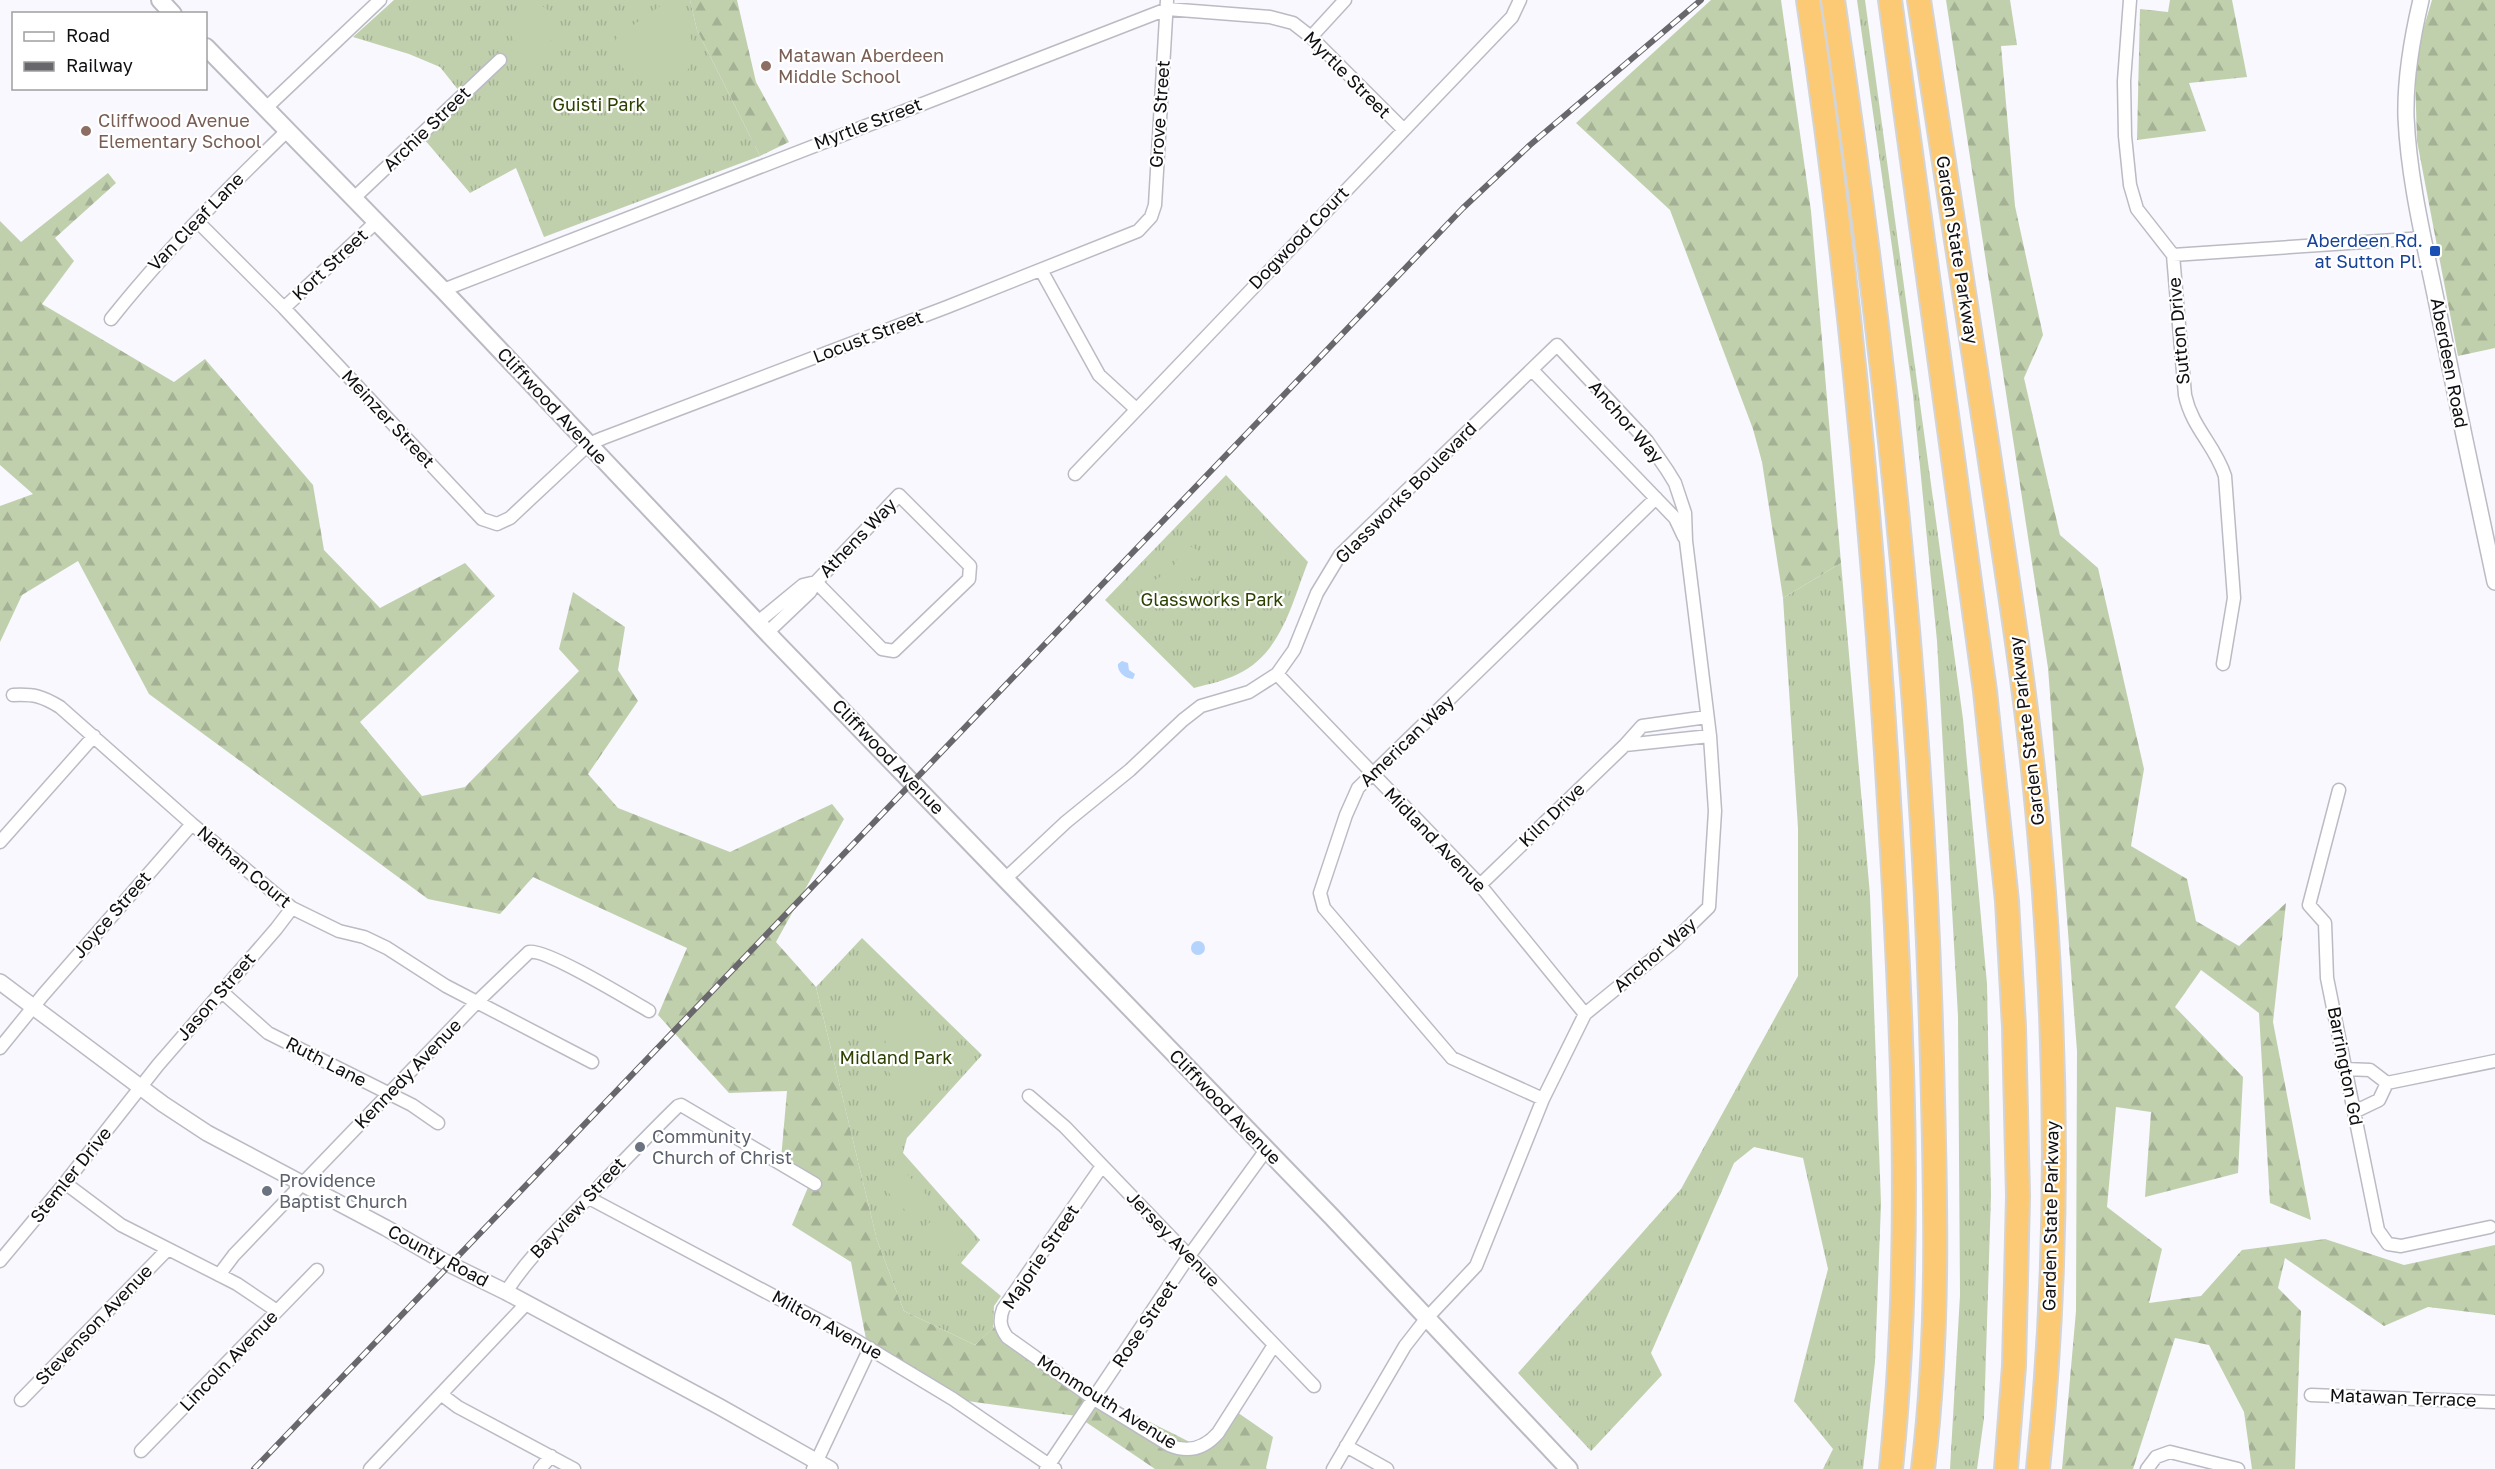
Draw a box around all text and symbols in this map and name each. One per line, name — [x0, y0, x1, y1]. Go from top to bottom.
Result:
legend — [12, 12, 207, 90]
text: Road — [66, 24, 110, 46]
street label: Myrtle Street — [1300, 26, 1396, 122]
place label: Matawan Aberdeen Middle School — [778, 44, 944, 87]
text: Railway — [66, 54, 133, 76]
marker: Matawan Aberdeen Middle School — [759, 59, 773, 73]
street label: Grove Street — [1144, 59, 1174, 169]
street label: Archie Street — [378, 81, 475, 175]
street label: Myrtle Street — [811, 92, 925, 154]
park label: Guisti Park — [552, 93, 646, 115]
place label: Cliffwood Avenue Elementary School — [98, 109, 262, 152]
marker: Cliffwood Avenue Elementary School — [79, 124, 93, 138]
street label: Garden State Parkway — [1932, 154, 1984, 346]
street label: Van Cleaf Lane — [143, 168, 248, 275]
street label: Dogwood Court — [1244, 181, 1353, 293]
street label: Kort Street — [287, 224, 372, 305]
place label: Aberdeen Rd. at Sutton Pl. — [2307, 229, 2423, 272]
marker: Aberdeen Rd. at Sutton Pl. — [2428, 244, 2442, 258]
street label: Sutton Drive — [2162, 277, 2194, 386]
street label: Aberdeen Road — [2427, 296, 2473, 430]
street label: Locust Street — [810, 305, 926, 367]
street label: Cliffwood Avenue — [493, 342, 612, 468]
street label: Meinzer Street — [338, 365, 440, 472]
street label: Anchor Way — [1585, 375, 1669, 467]
street label: Glassworks Boulevard — [1330, 417, 1481, 568]
street label: Athens Way — [814, 493, 900, 581]
park label: Glassworks Park — [1140, 588, 1284, 610]
street label: Garden State Parkway — [2003, 635, 2049, 827]
street label: American Way — [1355, 690, 1458, 791]
street label: Cliffwood Avenue — [828, 694, 949, 818]
street label: Kiln Drive — [1514, 777, 1589, 851]
street label: Midland Avenue — [1380, 782, 1491, 896]
street label: Nathan Court — [193, 820, 296, 912]
street label: Joyce Street — [67, 866, 155, 962]
street label: Anchor Way — [1608, 912, 1700, 996]
street label: Jason Street — [171, 948, 259, 1045]
street label: Barrington Gd — [2324, 1005, 2368, 1127]
street label: Kennedy Avenue — [349, 1014, 465, 1133]
street label: Ruth Lane — [282, 1031, 371, 1091]
street label: Cliffwood Avenue — [1165, 1044, 1286, 1168]
park label: Midland Park — [840, 1046, 952, 1068]
street label: Garden State Parkway — [2037, 1121, 2063, 1311]
street label: Stemler Drive — [25, 1122, 116, 1227]
place label: Community Church of Christ — [652, 1125, 792, 1168]
marker: Community Church of Christ — [633, 1140, 647, 1154]
street label: Bayview Street — [525, 1152, 630, 1262]
place label: Providence Baptist Church — [279, 1169, 407, 1212]
marker: Providence Baptist Church — [260, 1184, 274, 1198]
street label: Jersey Avenue — [1122, 1186, 1225, 1291]
street label: Majorie Street — [997, 1200, 1083, 1313]
street label: County Road — [384, 1219, 493, 1291]
street label: Stevenson Avenue — [30, 1259, 156, 1389]
street label: Rose Street — [1107, 1276, 1181, 1371]
street label: Milton Avenue — [768, 1285, 887, 1364]
street label: Lincoln Avenue — [175, 1305, 282, 1415]
street label: Monmouth Avenue — [1033, 1349, 1182, 1453]
street label: Matawan Terrace — [2329, 1383, 2477, 1411]

